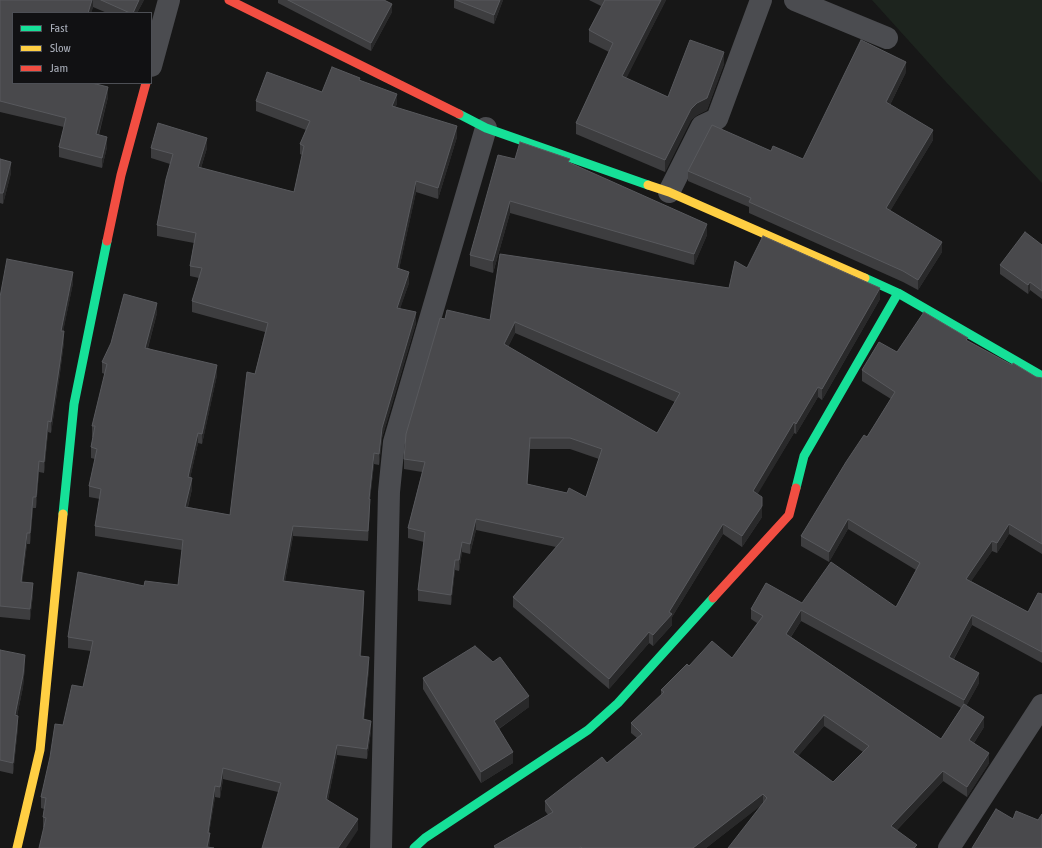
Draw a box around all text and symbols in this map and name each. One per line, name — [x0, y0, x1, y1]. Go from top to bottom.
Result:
legend — [12, 12, 152, 84]
text: Fast — [50, 21, 68, 35]
text: Slow — [50, 41, 71, 55]
text: Jam — [50, 61, 68, 75]

